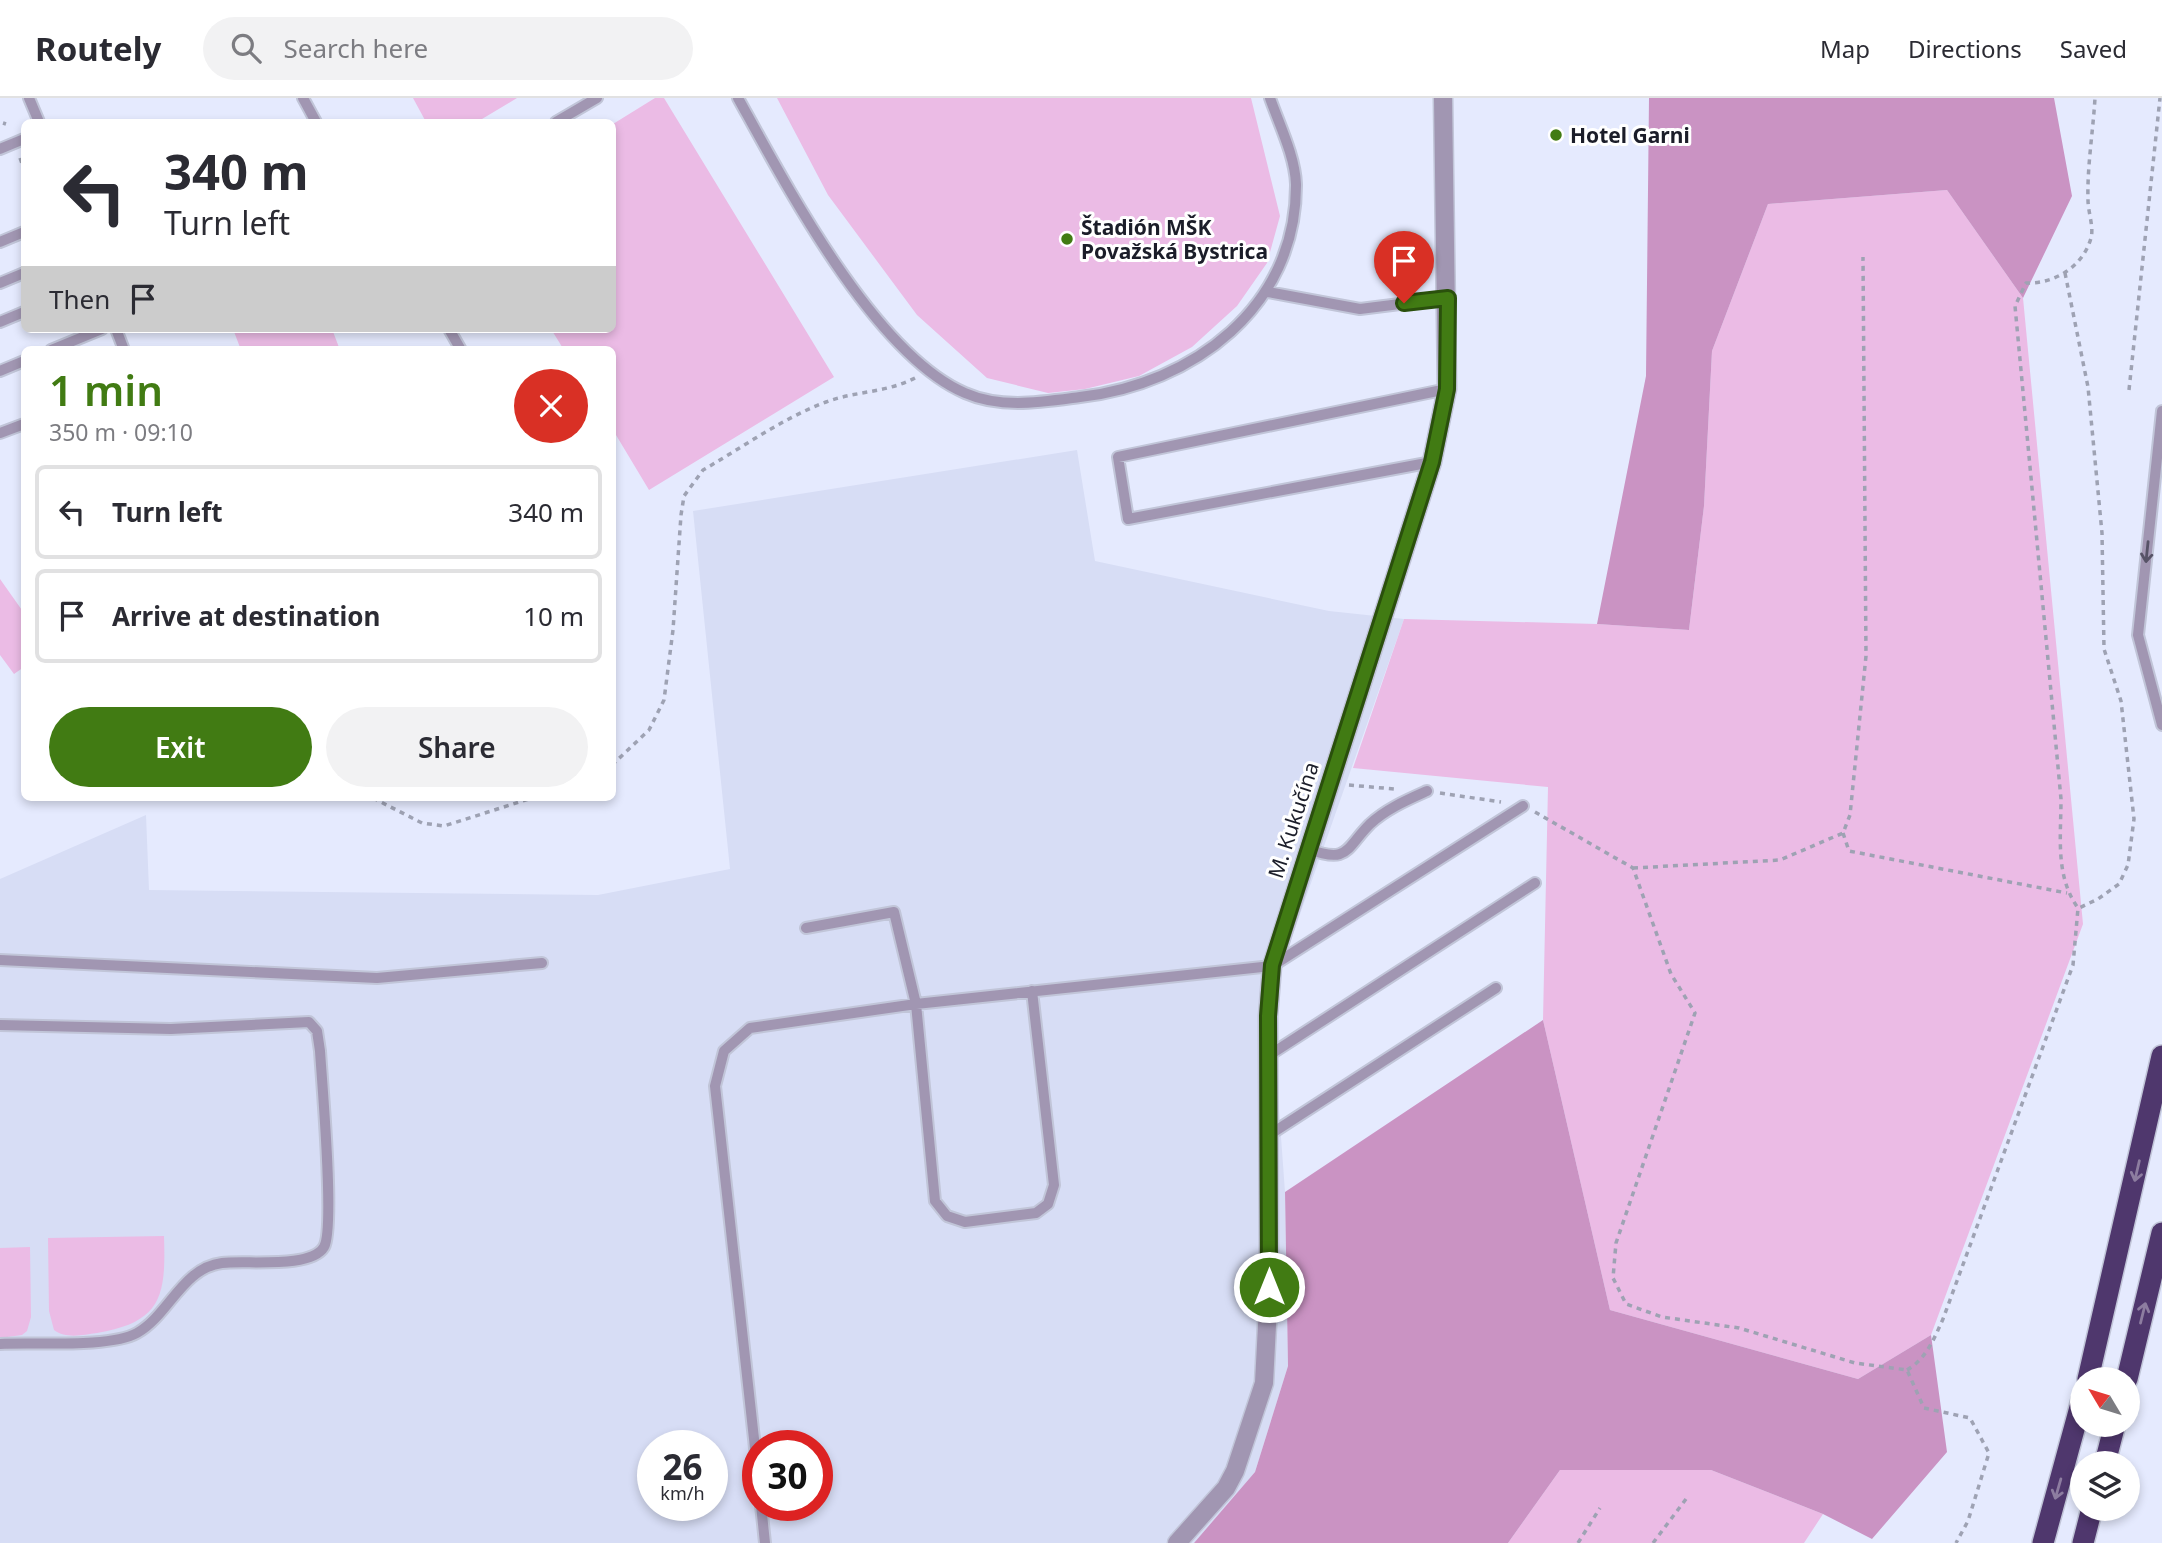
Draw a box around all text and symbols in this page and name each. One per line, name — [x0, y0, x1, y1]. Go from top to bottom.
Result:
search box — [203, 17, 693, 80]
text: Routely — [35, 26, 161, 71]
icon: search — [227, 29, 265, 67]
text: Search here — [283, 30, 428, 66]
text: Map — [1820, 32, 1870, 65]
text: Directions — [1908, 32, 2022, 65]
text: Saved — [2060, 32, 2127, 65]
place label: Hotel Garni — [1570, 121, 1690, 149]
marker: Hotel Garni — [1548, 127, 1564, 143]
text: 340 m — [164, 138, 309, 204]
icon: left — [49, 147, 140, 238]
text: Turn left — [164, 201, 290, 244]
place label: Štadión MŠK Považská Bystrica — [1081, 213, 1268, 265]
marker: Štadión MŠK Považská Bystrica — [1059, 231, 1075, 247]
pin — [1374, 231, 1434, 303]
icon: arrive — [1385, 242, 1423, 280]
icon: arrive — [124, 280, 162, 318]
text: Then — [49, 281, 110, 317]
text: 1 min — [49, 361, 163, 418]
button: close — [514, 369, 588, 443]
text: 350 m · 09:10 — [49, 416, 193, 448]
icon: left — [53, 493, 91, 531]
text: Turn left — [112, 494, 223, 530]
text: 340 m — [508, 494, 584, 530]
one-way arrow — [2140, 540, 2153, 562]
icon: arrive — [53, 597, 91, 635]
text: Arrive at destination — [112, 598, 381, 634]
text: 10 m — [523, 598, 584, 634]
button: Exit — [49, 707, 312, 787]
button: Share — [326, 707, 588, 787]
street label: M. Kukučína — [1261, 758, 1325, 882]
one-way arrow — [2130, 1159, 2144, 1182]
position arrow — [1232, 1250, 1306, 1324]
one-way arrow — [2137, 1302, 2150, 1325]
north arrow — [2070, 1367, 2140, 1437]
map controls — [2070, 1367, 2140, 1521]
speed limit sign: 30 — [742, 1430, 833, 1521]
text: 26 — [662, 1443, 703, 1490]
button: layers — [2070, 1451, 2140, 1521]
one-way arrow — [2051, 1478, 2064, 1500]
text: km/h — [660, 1481, 705, 1505]

